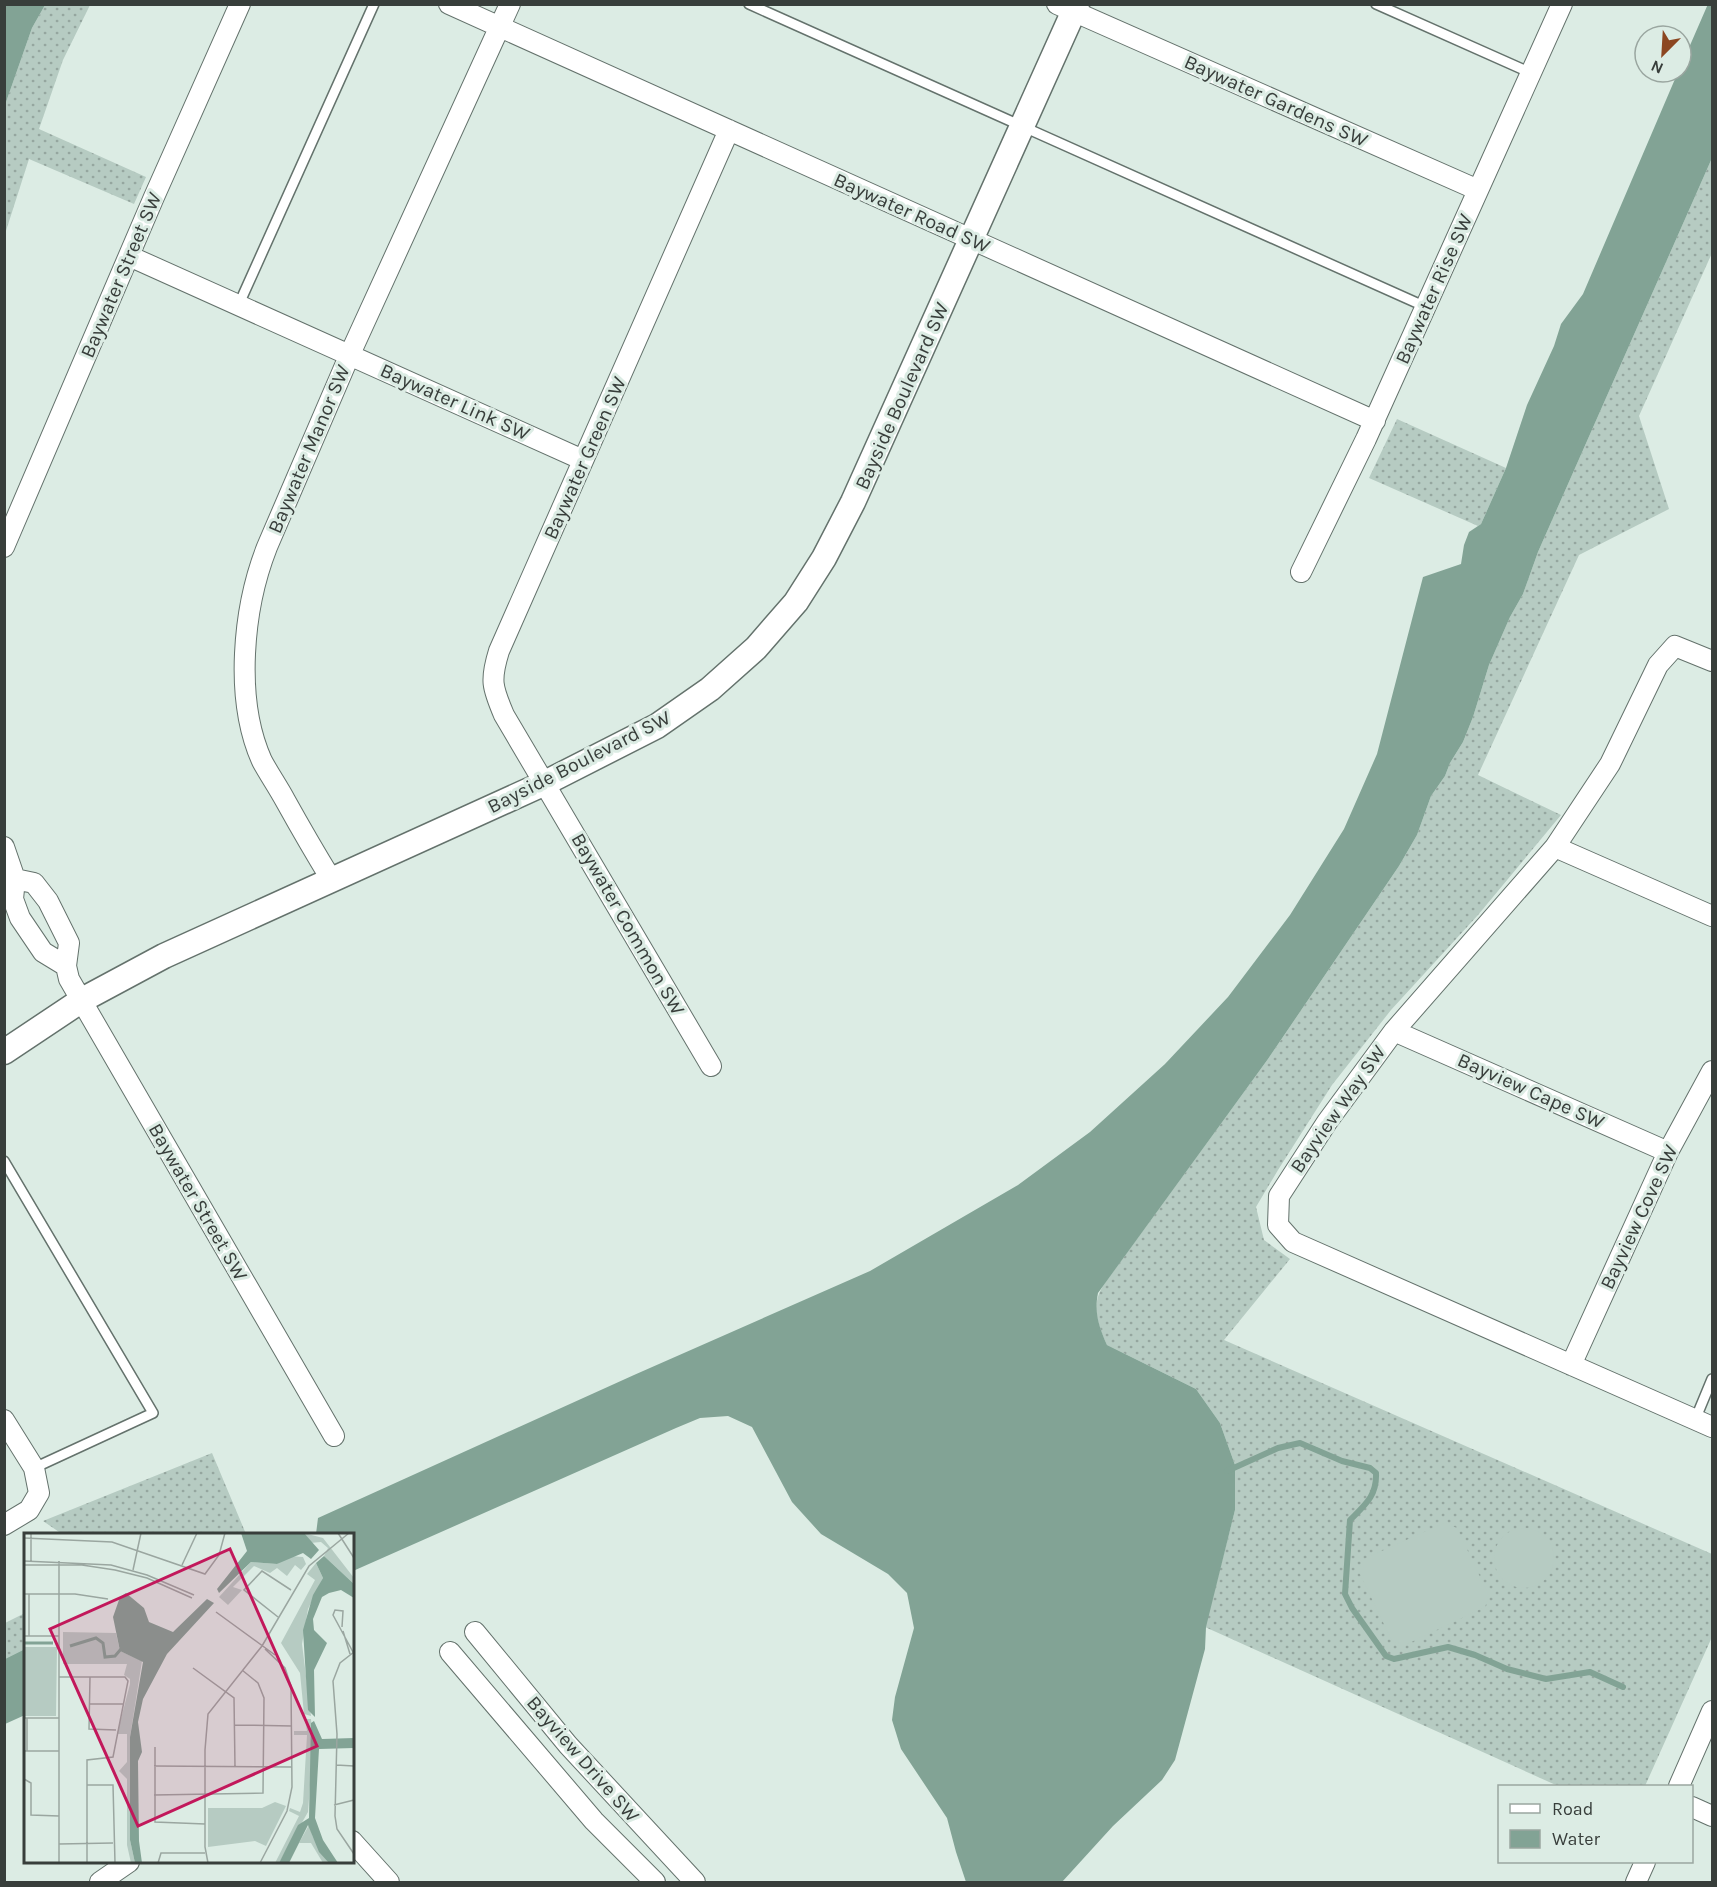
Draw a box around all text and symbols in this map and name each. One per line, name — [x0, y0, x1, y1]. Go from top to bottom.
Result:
north arrow — [1633, 24, 1693, 84]
street label: Baywater Gardens SW — [1181, 50, 1371, 152]
text: N — [1648, 56, 1666, 78]
street label: Baywater Road SW — [830, 168, 994, 258]
street label: Baywater Street SW — [76, 189, 166, 361]
street label: Baywater Rise SW — [1391, 210, 1477, 368]
street label: Bayside Boulevard SW — [850, 299, 954, 493]
street label: Baywater Link SW — [377, 359, 534, 445]
street label: Baywater Manor SW — [263, 361, 355, 537]
street label: Baywater Green SW — [539, 373, 631, 543]
street label: Bayside Boulevard SW — [484, 706, 674, 818]
street label: Baywater Common SW — [566, 829, 690, 1019]
street label: Bayview Way SW — [1285, 1041, 1391, 1177]
street label: Bayview Cape SW — [1454, 1048, 1608, 1134]
street label: Baywater Street SW — [144, 1119, 252, 1285]
street label: Bayview Cove SW — [1596, 1141, 1683, 1293]
inset map — [24, 1533, 354, 1863]
street label: Bayview Drive SW — [522, 1691, 644, 1827]
legend — [1498, 1785, 1693, 1863]
text: Road — [1552, 1798, 1593, 1820]
text: Water — [1552, 1828, 1600, 1850]

